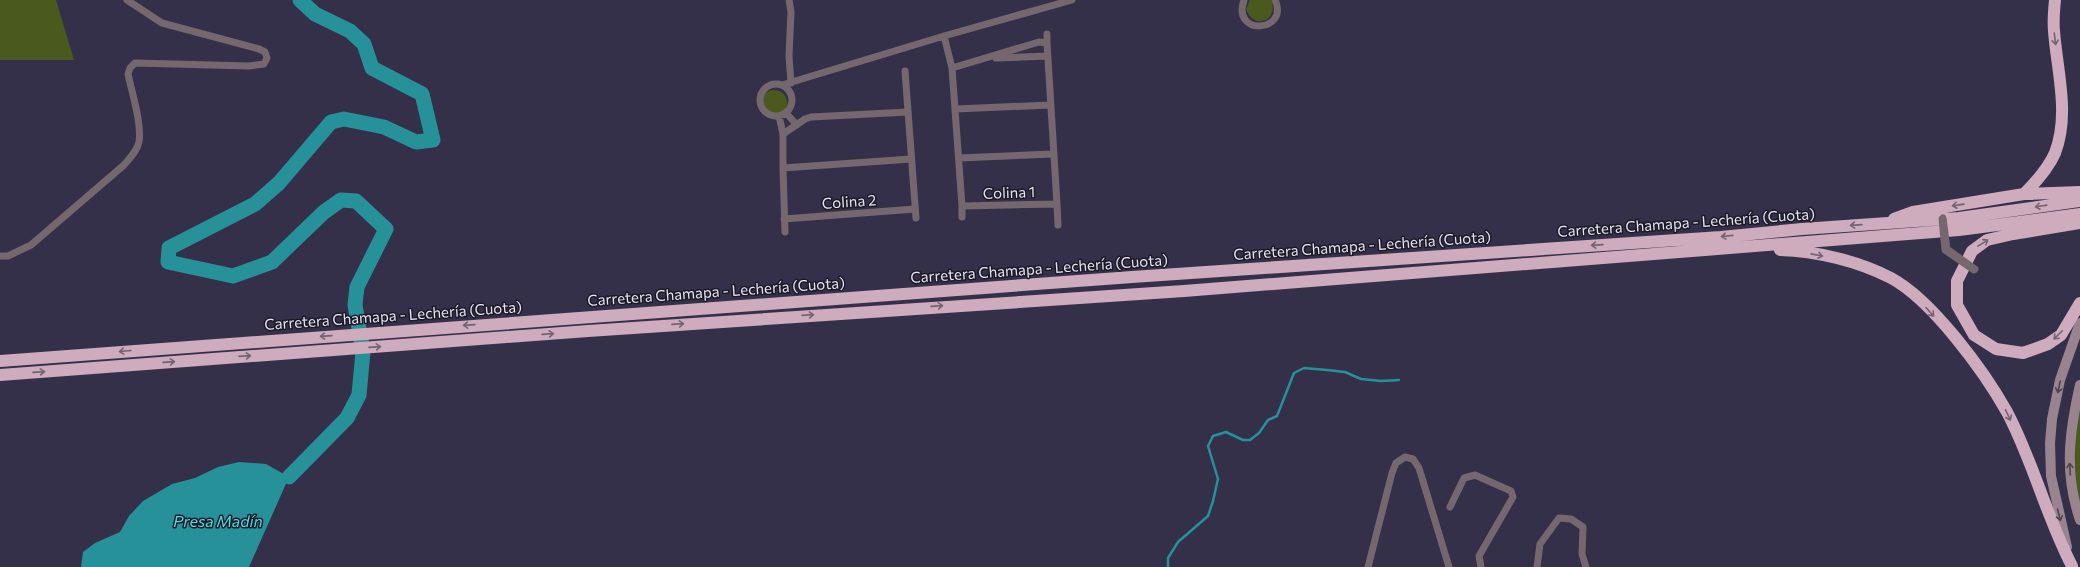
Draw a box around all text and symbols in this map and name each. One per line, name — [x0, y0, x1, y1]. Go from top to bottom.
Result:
one-way arrow — [2051, 32, 2058, 45]
street label: Colina 1 — [982, 182, 1036, 202]
street label: Colina 2 — [821, 190, 877, 212]
one-way arrow — [1952, 201, 1965, 209]
one-way arrow — [2035, 202, 2048, 210]
street label: Carretera Chamapa - Lechería (Cuota) — [1557, 204, 1815, 240]
one-way arrow — [1850, 222, 1863, 229]
street label: Carretera Chamapa - Lechería (Cuota) — [1233, 227, 1491, 263]
one-way arrow — [1721, 233, 1734, 240]
one-way arrow — [1978, 239, 1989, 247]
one-way arrow — [1591, 242, 1604, 249]
street label: Carretera Chamapa - Lechería (Cuota) — [910, 250, 1168, 286]
one-way arrow — [1810, 251, 1823, 259]
street label: Carretera Chamapa - Lechería (Cuota) — [587, 273, 845, 309]
street label: Carretera Chamapa - Lechería (Cuota) — [264, 297, 522, 333]
one-way arrow — [930, 302, 943, 310]
one-way arrow — [1926, 306, 1935, 317]
one-way arrow — [801, 312, 814, 319]
one-way arrow — [671, 321, 684, 328]
one-way arrow — [463, 322, 476, 329]
one-way arrow — [541, 330, 554, 337]
one-way arrow — [2053, 331, 2063, 340]
one-way arrow — [320, 333, 333, 340]
one-way arrow — [368, 343, 381, 350]
one-way arrow — [119, 348, 132, 355]
one-way arrow — [238, 353, 251, 360]
one-way arrow — [162, 359, 175, 366]
one-way arrow — [32, 369, 45, 376]
one-way arrow — [2054, 380, 2062, 393]
one-way arrow — [2005, 409, 2012, 421]
one-way arrow — [2066, 463, 2073, 476]
one-way arrow — [2056, 509, 2063, 522]
water label: Presa Madín — [173, 511, 263, 530]

